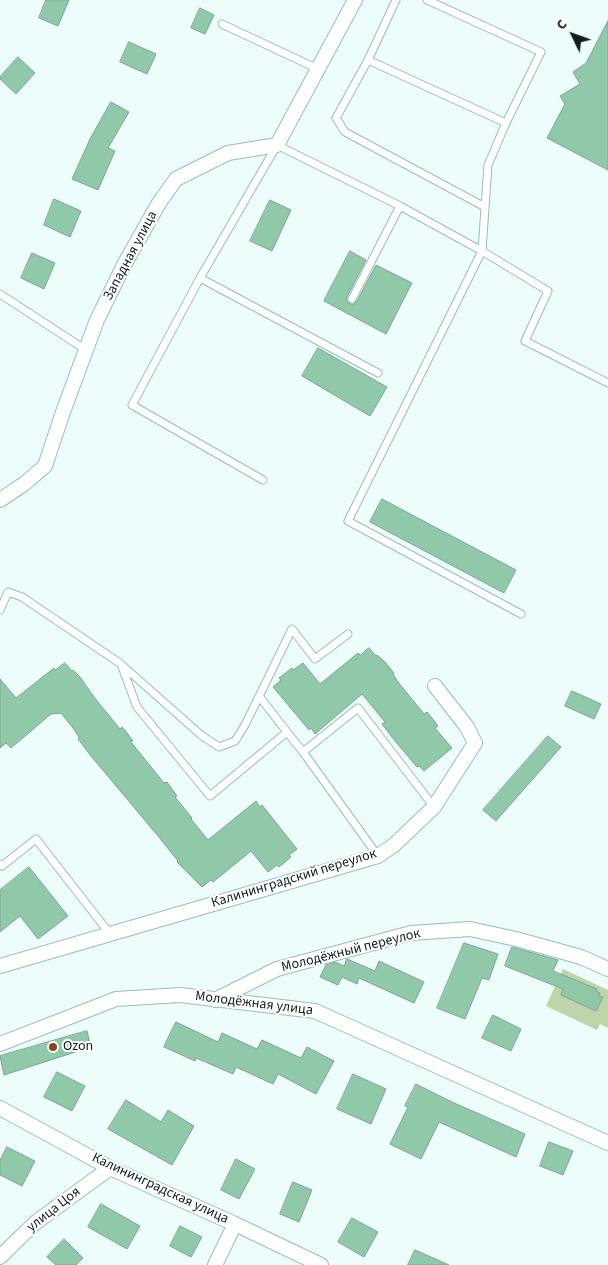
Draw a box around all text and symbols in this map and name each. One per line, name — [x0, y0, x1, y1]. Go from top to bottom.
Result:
north arrow — [548, 10, 598, 60]
text: С — [552, 15, 572, 35]
street label: Западная улица — [100, 209, 162, 303]
street label: Калининградский переулок — [209, 846, 379, 912]
street label: Молодёжный переулок — [280, 926, 422, 976]
street label: Молодёжная улица — [194, 988, 314, 1020]
place label: Ozon — [63, 1039, 93, 1055]
marker: Ozon — [47, 1041, 59, 1053]
street label: Калининградская улица — [89, 1150, 231, 1228]
street label: улица Цоя — [24, 1184, 84, 1236]

